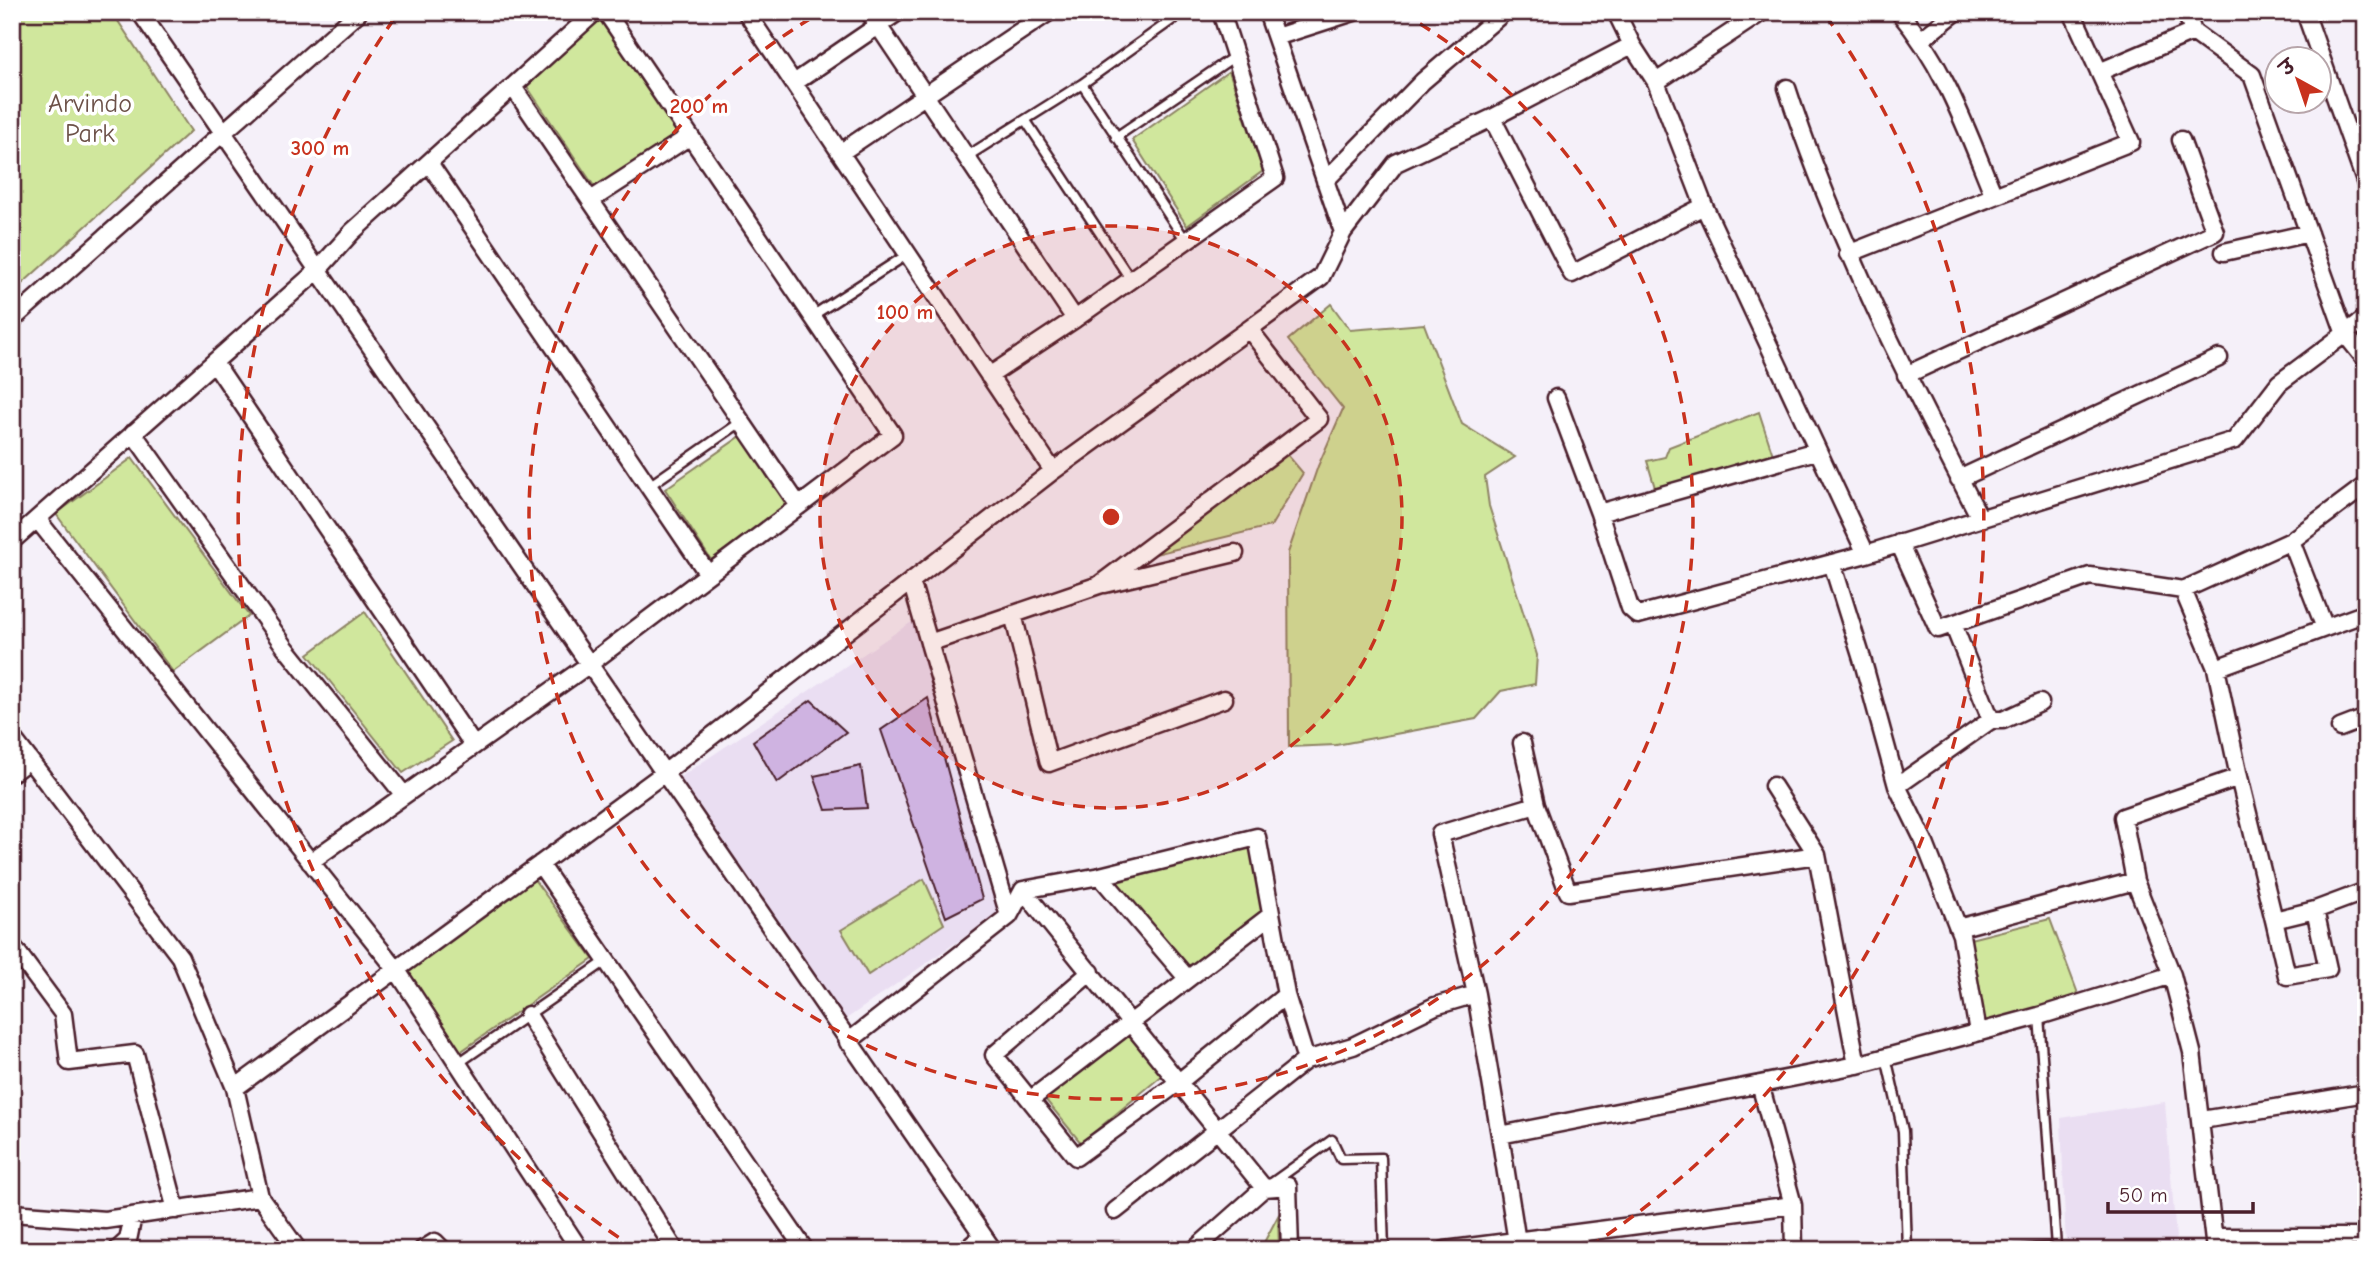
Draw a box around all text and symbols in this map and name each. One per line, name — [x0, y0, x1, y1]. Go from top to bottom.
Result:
north arrow — [2262, 46, 2332, 116]
text: उ — [2274, 54, 2301, 82]
park label: Arvindo Park — [48, 89, 132, 149]
text: 200 m — [670, 94, 728, 118]
text: 300 m — [291, 136, 349, 160]
text: 100 m — [877, 300, 933, 324]
centre of rings — [1099, 505, 1123, 529]
scale bar — [2108, 1171, 2254, 1215]
text: 50 m — [2119, 1183, 2168, 1207]

